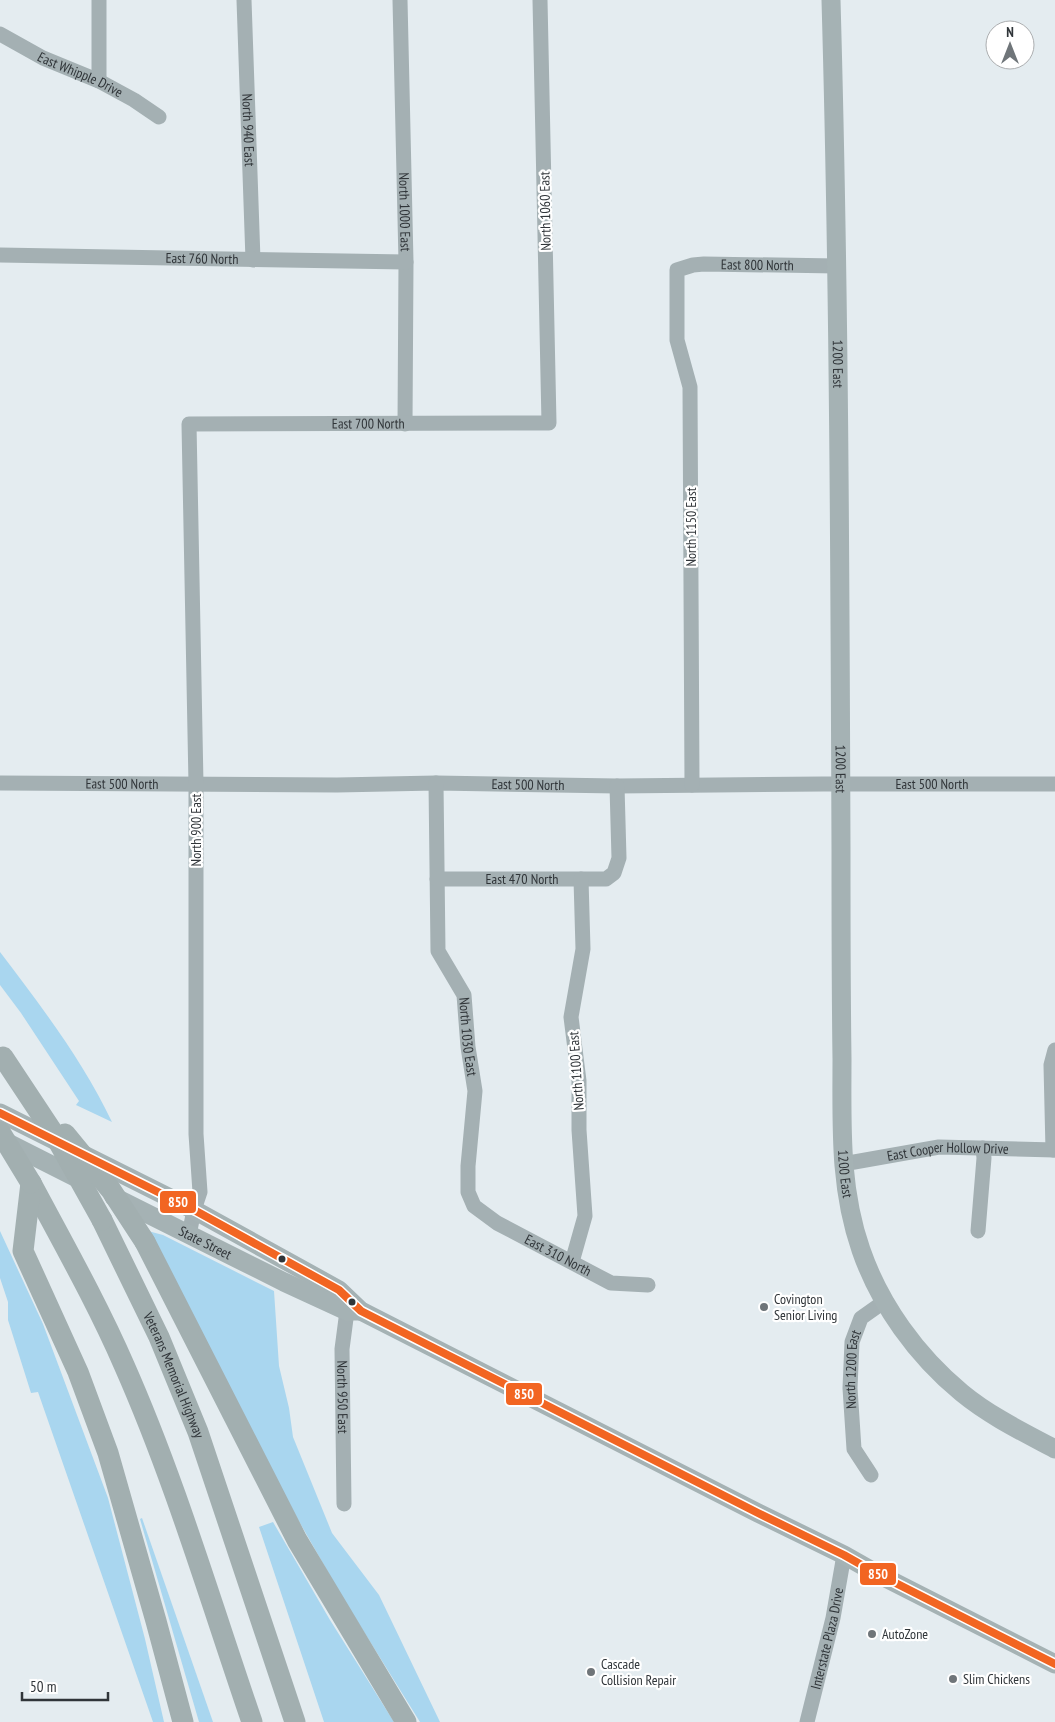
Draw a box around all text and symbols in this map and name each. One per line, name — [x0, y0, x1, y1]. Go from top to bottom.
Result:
north arrow — [985, 20, 1035, 70]
text: N — [1006, 23, 1014, 41]
street label: East Whipple Drive — [34, 48, 126, 101]
street label: North 940 East — [238, 93, 259, 167]
street label: North 1060 East — [535, 171, 555, 251]
street label: North 1000 East — [395, 172, 415, 252]
street label: East 760 North — [165, 249, 239, 268]
street label: East 800 North — [721, 255, 794, 274]
street label: 1200 East — [829, 340, 847, 388]
street label: East 700 North — [332, 414, 405, 433]
street label: North 1150 East — [682, 487, 700, 567]
street label: 1200 East — [832, 745, 850, 793]
street label: East 500 North — [85, 775, 159, 793]
street label: East 500 North — [491, 775, 565, 794]
street label: East 500 North — [895, 775, 968, 793]
street label: North 900 East — [187, 793, 205, 866]
street label: East 470 North — [486, 870, 558, 888]
street label: North 1030 East — [455, 997, 482, 1078]
street label: North 1100 East — [564, 1031, 588, 1111]
street label: East Cooper Hollow Drive — [885, 1138, 1009, 1165]
street label: 1200 East — [834, 1149, 857, 1199]
line badge: 850 — [159, 1190, 197, 1214]
text: 850 — [168, 1193, 188, 1211]
street label: State Street — [176, 1222, 235, 1263]
street label: East 310 North — [522, 1230, 595, 1280]
unlabelled marker — [277, 1254, 287, 1264]
place label: Covington Senior Living — [774, 1290, 837, 1324]
unlabelled marker — [347, 1297, 357, 1307]
marker: Covington Senior Living — [758, 1301, 770, 1313]
street label: Veterans Memorial Highway — [139, 1308, 209, 1441]
street label: North 1200 East — [841, 1327, 865, 1409]
street label: North 950 East — [333, 1360, 352, 1434]
line badge: 850 — [505, 1382, 543, 1406]
text: 850 — [514, 1385, 534, 1403]
line badge: 850 — [859, 1562, 897, 1586]
text: 850 — [868, 1565, 888, 1583]
street label: Interstate Plaza Drive — [807, 1586, 847, 1691]
place label: AutoZone — [882, 1625, 928, 1643]
marker: AutoZone — [866, 1628, 878, 1640]
place label: Cascade Collision Repair — [601, 1655, 676, 1689]
marker: Cascade Collision Repair — [585, 1666, 597, 1678]
scale bar — [22, 1670, 109, 1702]
place label: Slim Chickens — [963, 1670, 1030, 1688]
marker: Slim Chickens — [947, 1673, 959, 1685]
text: 50 m — [30, 1677, 56, 1696]

